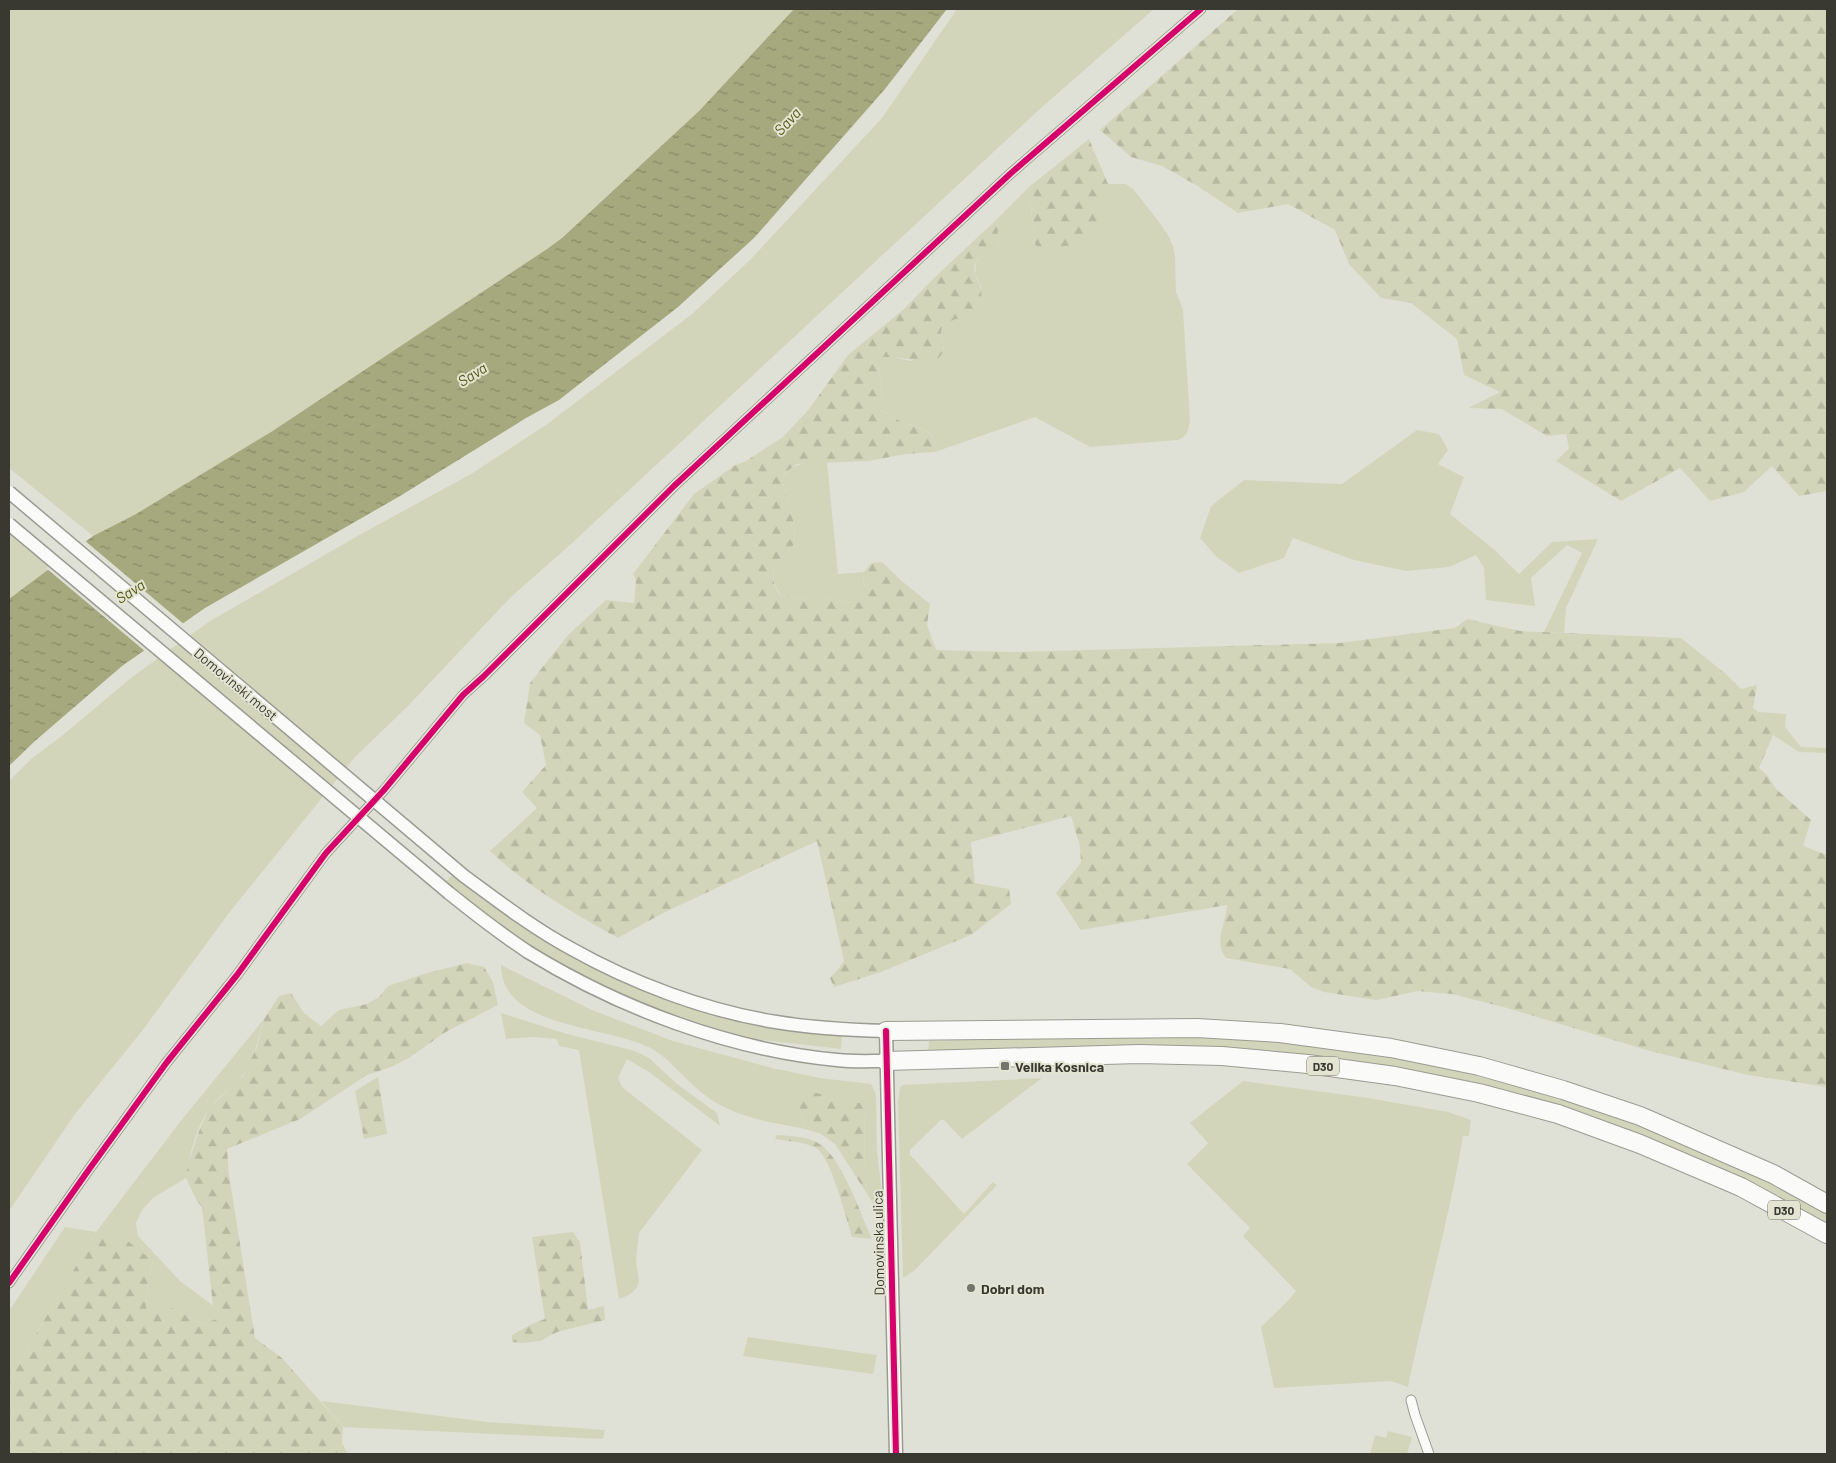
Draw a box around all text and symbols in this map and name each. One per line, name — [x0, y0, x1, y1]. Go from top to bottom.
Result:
water label: Sava — [770, 103, 804, 138]
water label: Sava — [454, 358, 490, 390]
water label: Sava — [112, 575, 148, 607]
street label: Domovinski most — [191, 644, 281, 724]
road number: D30 — [1307, 1056, 1339, 1076]
place label: Velika Kosnica — [1015, 1058, 1104, 1075]
marker: Velika Kosnica — [999, 1060, 1011, 1072]
street label: Domovinska ulica — [869, 1190, 887, 1296]
road number: D30 — [1768, 1200, 1800, 1220]
place label: Dobri dom — [981, 1280, 1045, 1297]
marker: Dobri dom — [965, 1282, 977, 1294]

